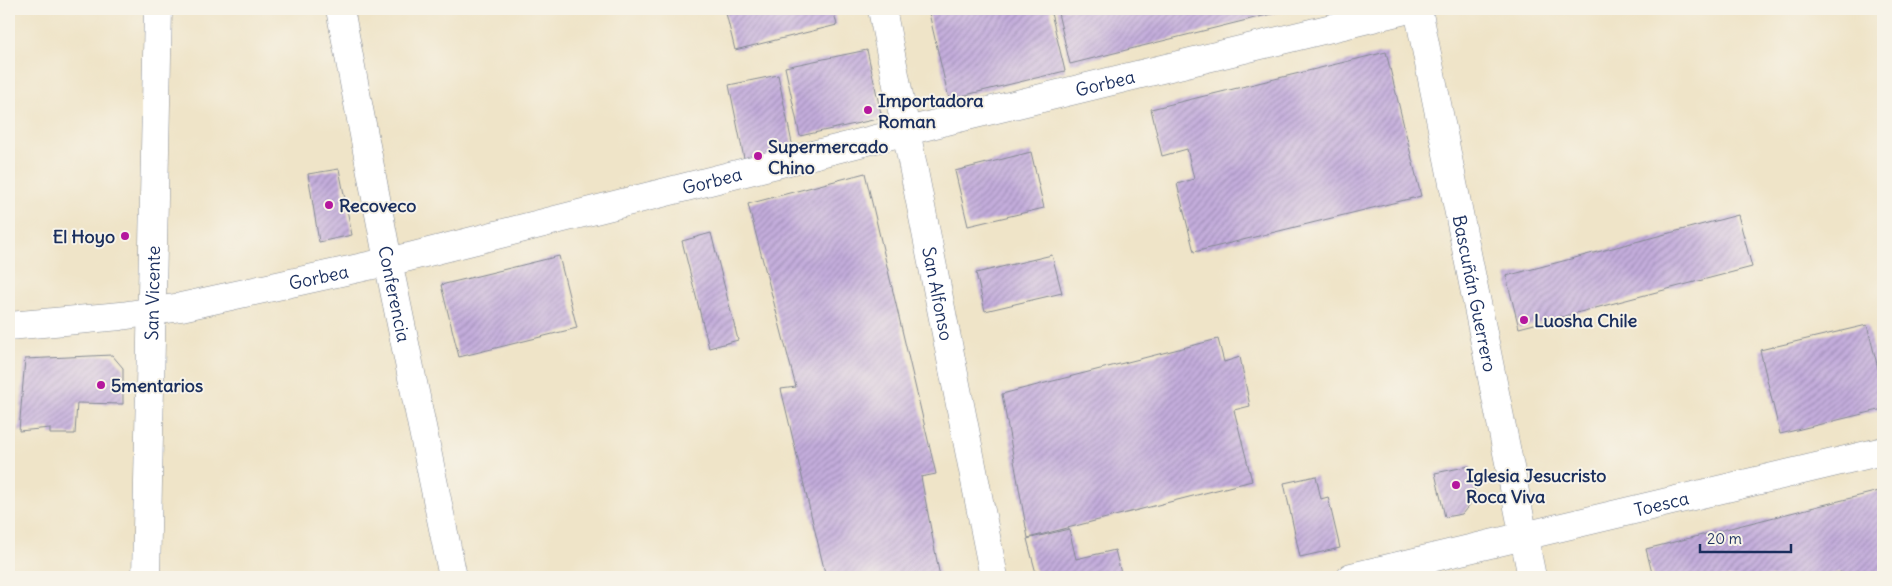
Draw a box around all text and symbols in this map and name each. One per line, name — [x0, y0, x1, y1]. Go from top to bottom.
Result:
street label: Gorbea — [1073, 64, 1137, 101]
place label: Importadora Roman — [878, 89, 984, 133]
marker: Importadora Roman — [862, 104, 874, 116]
place label: Supermercado Chino — [768, 135, 888, 179]
marker: Supermercado Chino — [752, 150, 764, 162]
street label: Gorbea — [680, 162, 744, 199]
place label: Recoveco — [339, 194, 416, 217]
marker: Recoveco — [323, 199, 335, 211]
street label: Bascuñán Guerrero — [1448, 213, 1502, 374]
place label: El Hoyo — [53, 225, 115, 248]
marker: El Hoyo — [119, 230, 131, 242]
street label: Conferencia — [374, 244, 416, 344]
street label: San Vicente — [140, 245, 164, 341]
street label: San Alfonso — [918, 245, 959, 342]
street label: Gorbea — [287, 259, 351, 295]
place label: Luosha Chile — [1534, 309, 1638, 332]
marker: Luosha Chile — [1518, 314, 1530, 326]
place label: 5mentarios — [111, 374, 203, 397]
marker: 5mentarios — [95, 379, 107, 391]
place label: Iglesia Jesucristo Roca Viva — [1466, 464, 1606, 508]
marker: Iglesia Jesucristo Roca Viva — [1450, 479, 1462, 491]
street label: Toesca — [1632, 486, 1691, 521]
scale bar — [1700, 521, 1791, 553]
text: 20 m — [1707, 529, 1742, 548]

